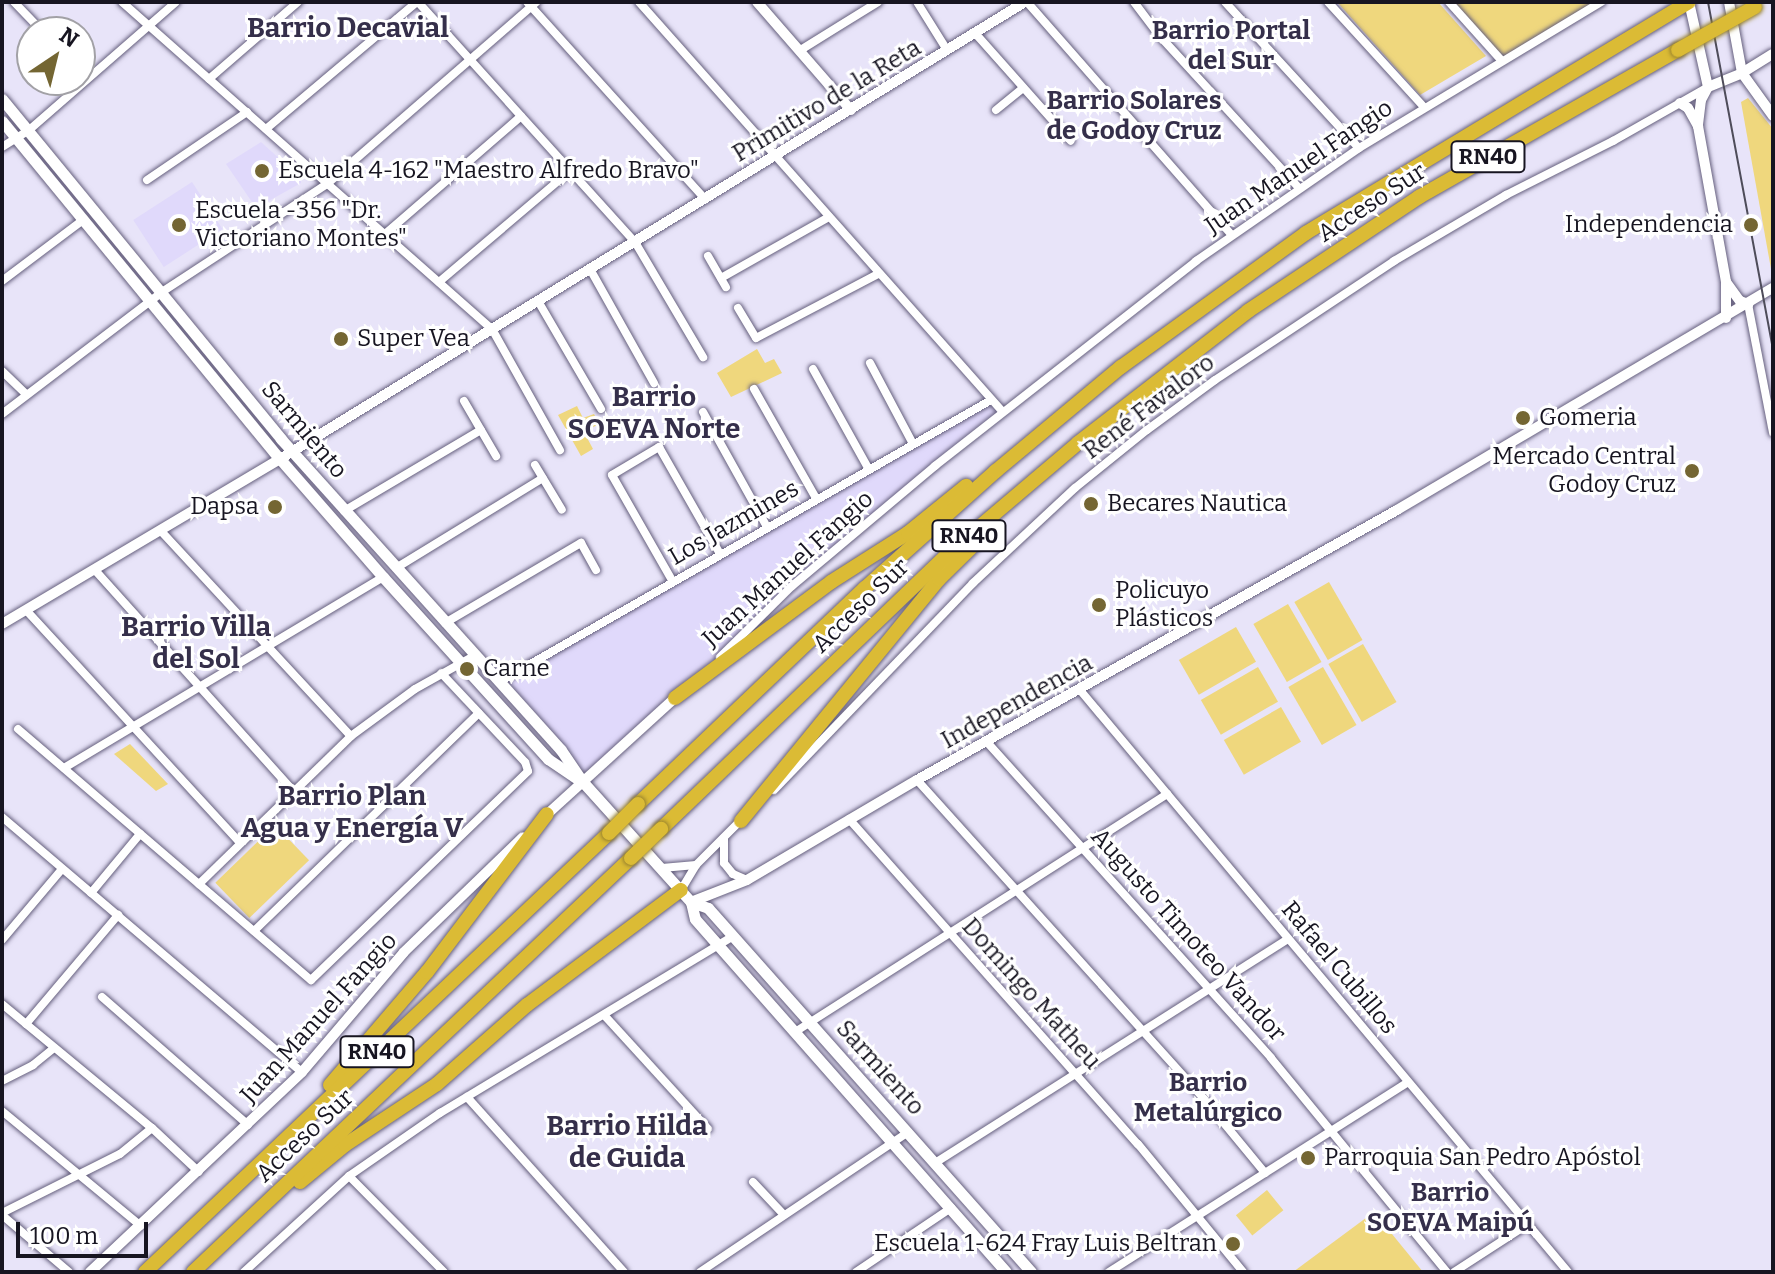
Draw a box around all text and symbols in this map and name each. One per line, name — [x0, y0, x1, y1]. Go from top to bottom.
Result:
district label: Barrio Decavial — [247, 11, 449, 45]
district label: Barrio Portal del Sur — [1152, 15, 1310, 76]
north arrow — [16, 16, 96, 96]
text: N — [54, 22, 84, 53]
street label: Primitivo de la Reta — [728, 33, 926, 169]
district label: Barrio Solares de Godoy Cruz — [1046, 85, 1222, 146]
street label: Juan Manuel Fangio — [1200, 94, 1398, 240]
road number: RN40 — [1450, 139, 1526, 175]
place label: Escuela 4-162 "Maestro Alfredo Bravo" — [278, 157, 699, 185]
street label: Acceso Sur — [1313, 157, 1431, 249]
marker: Escuela 4-162 "Maestro Alfredo Bravo" — [253, 162, 271, 180]
place label: Escuela -356 "Dr. Victoriano Montes" — [195, 197, 407, 253]
place label: Independencia — [1565, 211, 1733, 239]
marker: Independencia — [1740, 214, 1762, 236]
marker: Escuela -356 "Dr. Victoriano Montes" — [170, 216, 188, 234]
place label: Super Vea — [357, 325, 470, 353]
marker: Super Vea — [332, 330, 350, 348]
street label: René Favaloro — [1078, 348, 1220, 466]
street label: Sarmiento — [255, 376, 353, 484]
district label: Barrio SOEVA Norte — [568, 380, 740, 446]
place label: Gomeria — [1539, 404, 1637, 432]
marker: Gomeria — [1514, 409, 1532, 427]
place label: Mercado Central Godoy Cruz — [1492, 443, 1676, 499]
marker: Mercado Central Godoy Cruz — [1683, 462, 1701, 480]
street label: Los Jazmines — [664, 474, 804, 572]
street label: Juan Manuel Fangio — [697, 485, 879, 653]
place label: Becares Nautica — [1107, 490, 1287, 518]
place label: Dapsa — [190, 493, 259, 521]
marker: Becares Nautica — [1082, 495, 1100, 513]
marker: Dapsa — [266, 498, 284, 516]
road number: RN40 — [931, 518, 1007, 554]
street label: Acceso Sur — [807, 553, 915, 659]
place label: Policuyo Plásticos — [1115, 577, 1213, 633]
marker: Policuyo Plásticos — [1090, 596, 1108, 614]
district label: Barrio Villa del Sol — [121, 610, 271, 676]
street label: Independencia — [936, 649, 1098, 755]
place label: Carne — [483, 655, 550, 683]
marker: Carne — [458, 660, 476, 678]
district label: Barrio Plan Agua y Energía V — [241, 779, 463, 845]
street label: Augusto Timoteo Vandor — [1085, 822, 1291, 1048]
street label: Rafael Cubillos — [1275, 896, 1403, 1040]
street label: Domingo Matheu — [956, 913, 1106, 1075]
street label: Juan Manuel Fangio — [235, 927, 403, 1109]
street label: Sarmiento — [830, 1015, 930, 1121]
road number: RN40 — [339, 1034, 415, 1070]
district label: Barrio Metalúrgico — [1134, 1067, 1282, 1128]
street label: Acceso Sur — [250, 1084, 360, 1188]
district label: Barrio Hilda de Guida — [546, 1109, 708, 1175]
place label: Parroquia San Pedro Apóstol — [1324, 1144, 1641, 1172]
marker: Parroquia San Pedro Apóstol — [1299, 1149, 1317, 1167]
district label: Barrio SOEVA Maipú — [1367, 1177, 1533, 1238]
scale bar — [20, 1206, 152, 1256]
text: 100 m — [30, 1222, 98, 1250]
place label: Escuela 1-624 Fray Luis Beltran — [874, 1230, 1217, 1258]
marker: Escuela 1-624 Fray Luis Beltran — [1224, 1235, 1242, 1253]

